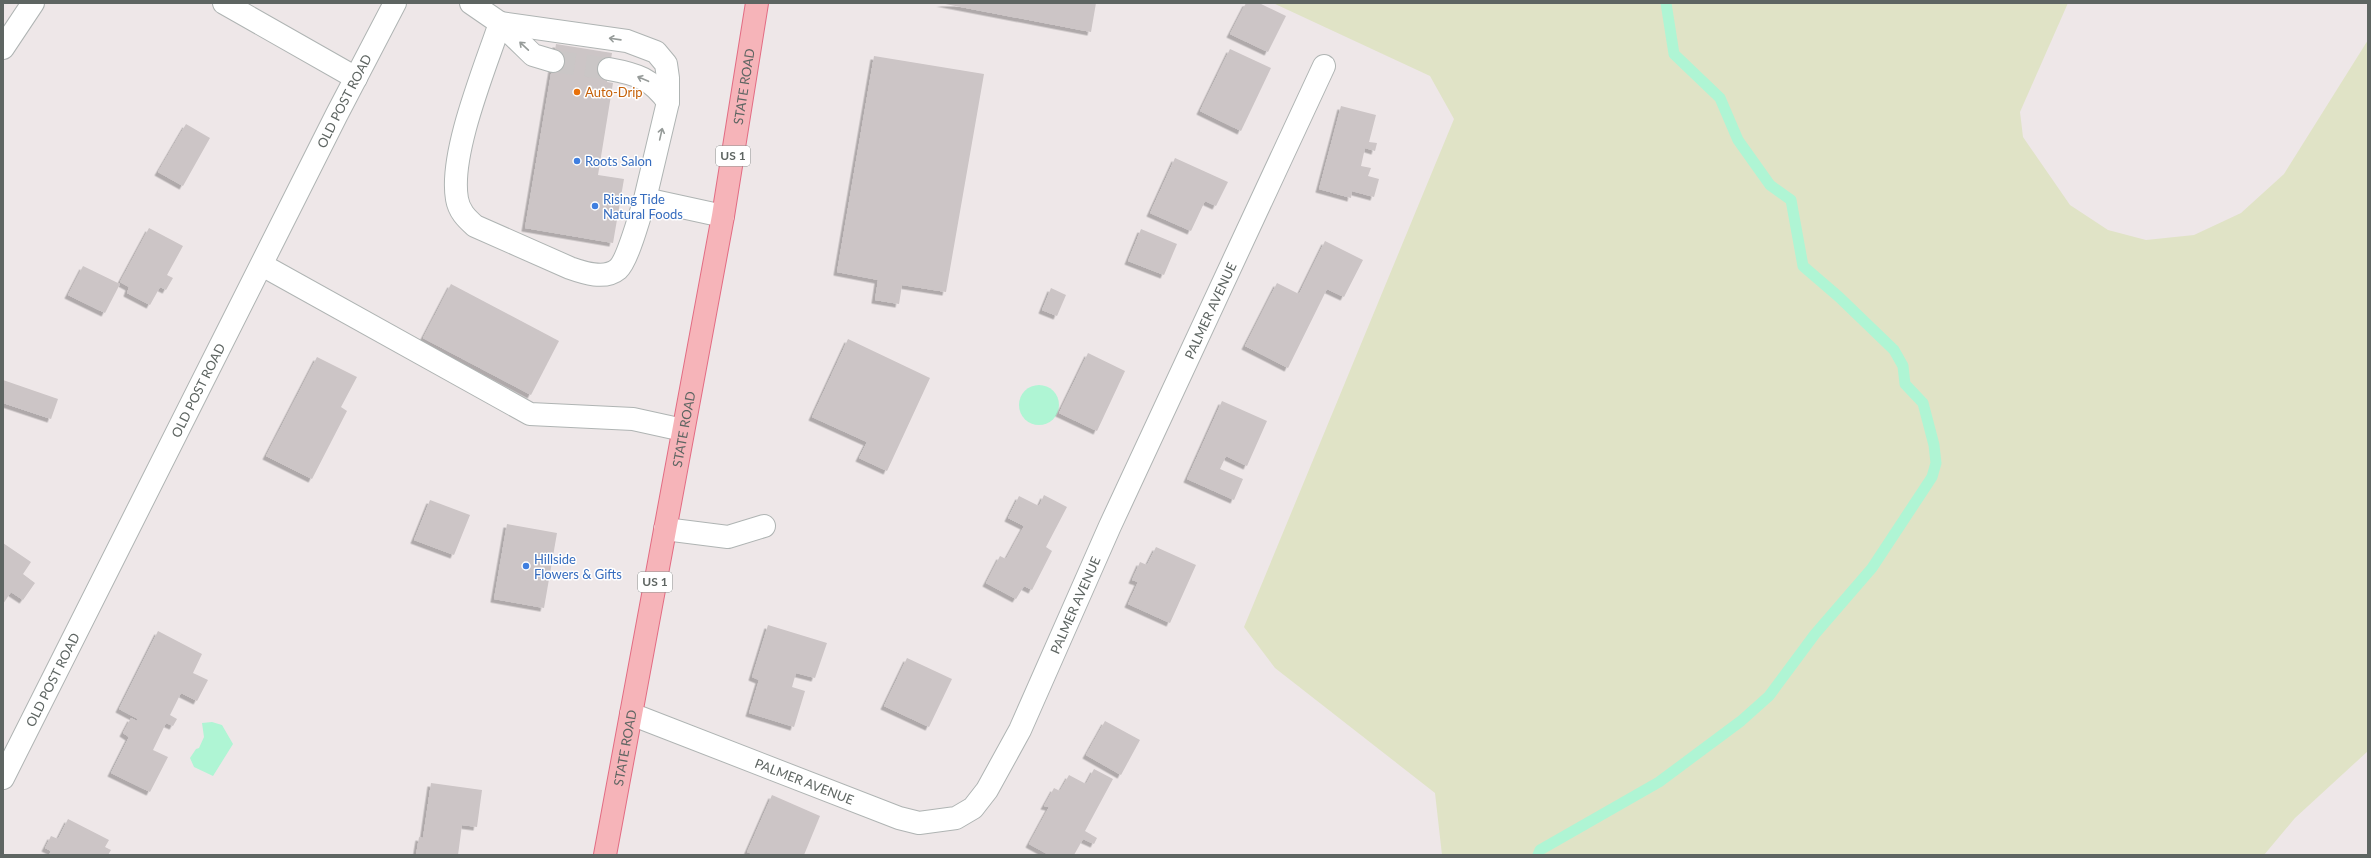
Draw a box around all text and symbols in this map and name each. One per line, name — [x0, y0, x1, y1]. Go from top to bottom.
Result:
one-way arrow — [609, 35, 622, 43]
one-way arrow — [519, 41, 529, 51]
street label: STATE ROAD — [730, 47, 758, 126]
street label: OLD POST ROAD — [313, 51, 375, 151]
one-way arrow — [637, 74, 649, 82]
place label: Auto-Drip — [585, 84, 643, 100]
marker: Auto-Drip — [572, 87, 582, 97]
one-way arrow — [657, 128, 665, 141]
road number: US 1 — [716, 146, 750, 166]
place label: Roots Salon — [585, 153, 652, 169]
marker: Roots Salon — [572, 156, 582, 166]
place label: Rising Tide Natural Foods — [603, 191, 683, 222]
marker: Rising Tide Natural Foods — [590, 201, 600, 211]
street label: PALMER AVENUE — [1181, 260, 1240, 361]
street label: OLD POST ROAD — [168, 341, 228, 440]
street label: STATE ROAD — [669, 390, 699, 469]
place label: Hillside Flowers & Gifts — [534, 551, 622, 582]
street label: PALMER AVENUE — [1047, 554, 1104, 656]
marker: Hillside Flowers & Gifts — [521, 561, 531, 571]
road number: US 1 — [638, 572, 672, 592]
street label: OLD POST ROAD — [22, 630, 83, 729]
street label: STATE ROAD — [610, 708, 640, 787]
street label: PALMER AVENUE — [753, 755, 856, 808]

